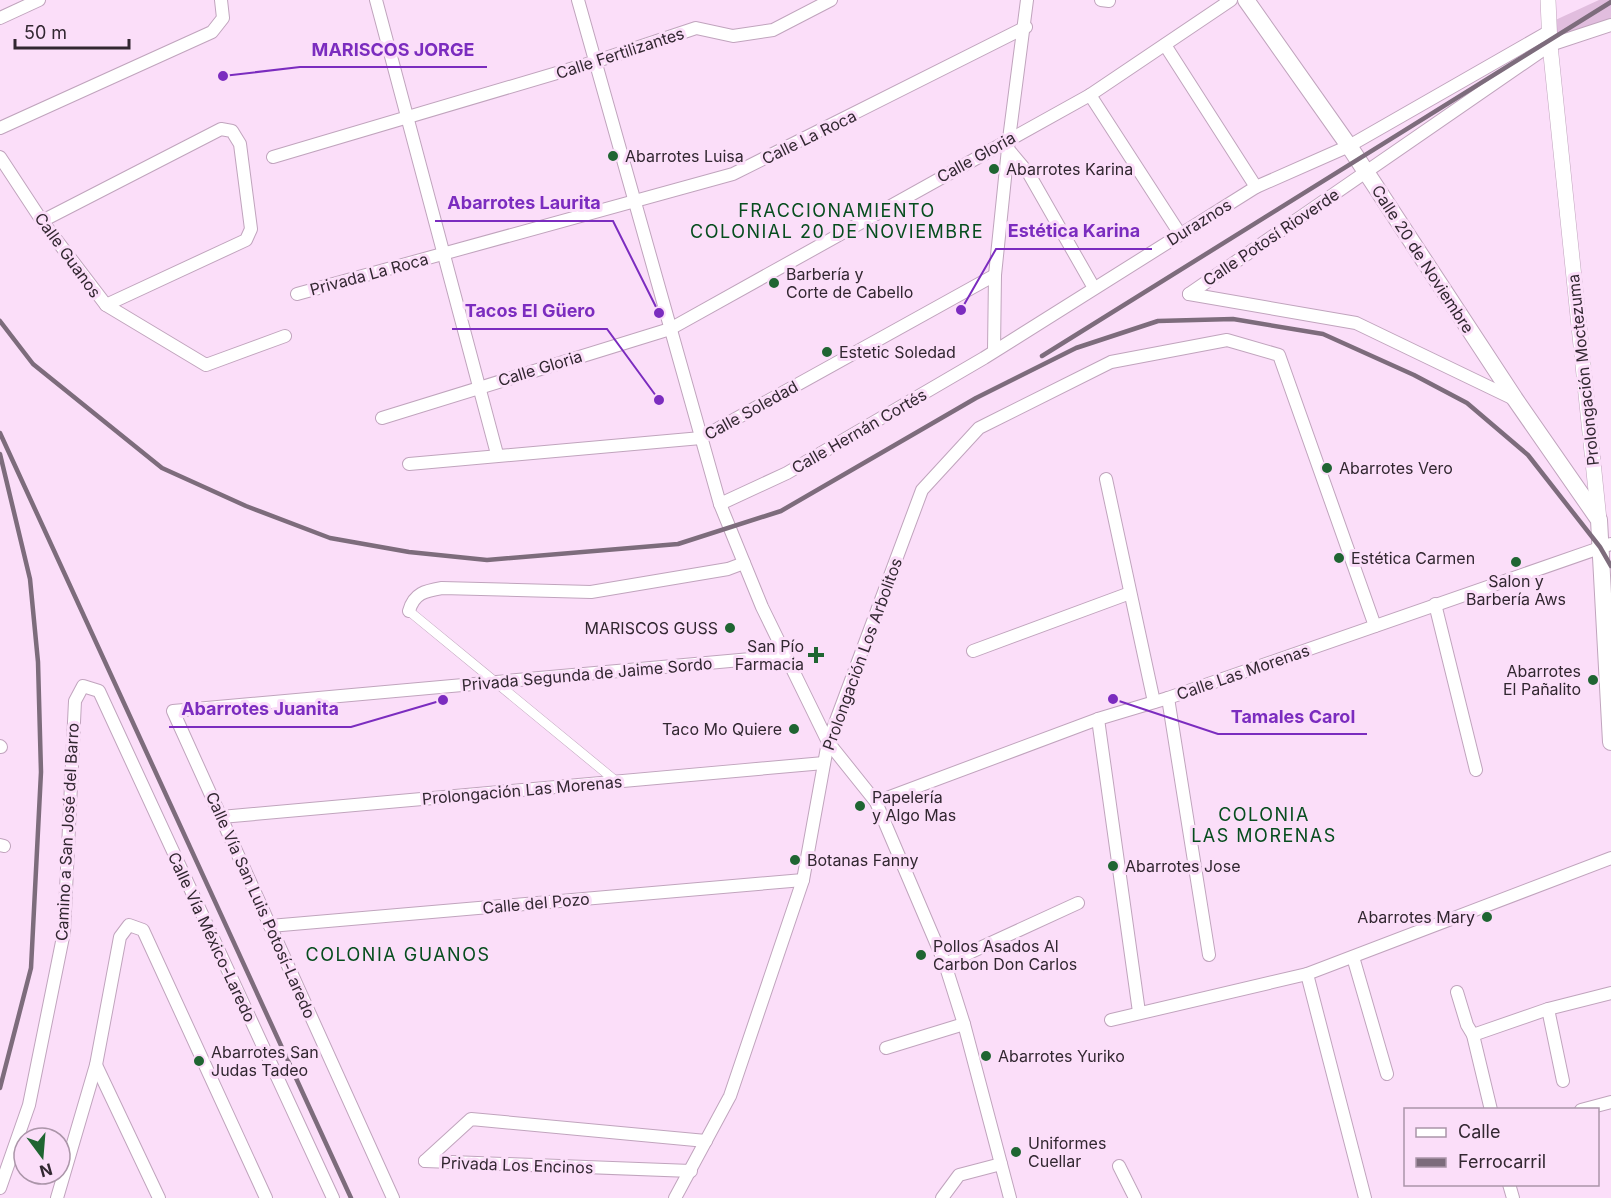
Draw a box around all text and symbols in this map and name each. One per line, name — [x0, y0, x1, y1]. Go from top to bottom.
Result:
scale bar — [15, 12, 129, 50]
text: 50 m — [24, 22, 67, 43]
street label: Calle Fertilizantes — [553, 23, 687, 83]
callout: MARISCOS JORGE — [300, 31, 487, 67]
text: MARISCOS JORGE — [312, 39, 474, 60]
street label: Calle La Roca — [758, 105, 860, 169]
street label: Calle Gloria — [933, 127, 1019, 187]
place label: Abarrotes Luisa — [625, 146, 744, 166]
marker: Abarrotes Luisa — [606, 149, 620, 163]
place label: Abarrotes Karina — [1006, 159, 1133, 179]
marker: Abarrotes Karina — [987, 162, 1001, 176]
street label: Calle 20 de Noviembre — [1368, 181, 1478, 337]
street label: Calle Potosí Rioverde — [1199, 184, 1343, 290]
callout: Abarrotes Laurita — [435, 185, 613, 221]
text: Abarrotes Laurita — [447, 192, 601, 213]
street label: Duraznos — [1163, 194, 1235, 250]
district label: FRACCIONAMIENTO COLONIAL 20 DE NOVIEMBRE — [690, 200, 984, 242]
street label: Calle Guanos — [30, 209, 106, 301]
callout: Estética Karina — [996, 213, 1152, 249]
text: Estética Karina — [1008, 220, 1140, 241]
street label: Privada La Roca — [307, 249, 431, 299]
place label: Barbería y Corte de Cabello — [786, 264, 913, 302]
street label: Prolongación Moctezuma — [1563, 273, 1603, 467]
marker: Barbería y Corte de Cabello — [767, 276, 781, 290]
callout: Tacos El Güero — [452, 293, 607, 329]
text: Tacos El Güero — [465, 300, 595, 321]
place label: Estetic Soledad — [839, 342, 956, 362]
marker: Estetic Soledad — [820, 345, 834, 359]
street label: Calle Gloria — [496, 346, 584, 390]
street label: Calle Soledad — [701, 376, 801, 444]
street label: Calle Hernán Cortés — [788, 384, 930, 478]
place label: Abarrotes Vero — [1339, 458, 1453, 478]
marker: Abarrotes Vero — [1320, 461, 1334, 475]
place label: Estética Carmen — [1351, 548, 1475, 568]
marker: Estética Carmen — [1332, 551, 1346, 565]
street label: Prolongación Los Arbolitos — [818, 555, 906, 753]
marker: Salon y Barbería Aws — [1509, 555, 1523, 569]
place label: Salon y Barbería Aws — [1466, 571, 1566, 609]
place label: MARISCOS GUSS — [585, 618, 718, 638]
marker: MARISCOS GUSS — [723, 621, 737, 635]
place label: San Pío Farmacia — [735, 636, 804, 674]
street label: Calle Las Morenas — [1174, 640, 1312, 704]
marker: San Pío Farmacia — [809, 648, 823, 662]
street label: Privada Segunda de Jaime Sordo — [461, 653, 713, 695]
place label: Abarrotes El Pañalito — [1503, 661, 1581, 699]
marker: Abarrotes El Pañalito — [1586, 673, 1600, 687]
callout: Abarrotes Juanita — [169, 691, 351, 727]
text: Abarrotes Juanita — [181, 698, 339, 719]
callout: Tamales Carol — [1218, 698, 1367, 734]
text: Tamales Carol — [1231, 706, 1355, 727]
place label: Taco Mo Quiere — [662, 719, 782, 739]
street label: Camino a San José del Barro — [51, 722, 83, 942]
marker: Taco Mo Quiere — [787, 722, 801, 736]
street label: Prolongación Las Morenas — [421, 771, 623, 809]
place label: Papelería y Algo Mas — [872, 787, 956, 825]
street label: Calle Vía San Luis Potosí-Laredo — [202, 789, 320, 1021]
marker: Papelería y Algo Mas — [853, 799, 867, 813]
district label: COLONIA LAS MORENAS — [1191, 804, 1337, 846]
street label: Calle Vía México-Laredo — [164, 849, 260, 1025]
place label: Botanas Fanny — [807, 850, 918, 870]
marker: Botanas Fanny — [788, 853, 802, 867]
place label: Abarrotes Jose — [1125, 856, 1240, 876]
marker: Abarrotes Jose — [1106, 859, 1120, 873]
street label: Calle del Pozo — [482, 888, 590, 918]
place label: Abarrotes Mary — [1357, 907, 1475, 927]
marker: Abarrotes Mary — [1480, 910, 1494, 924]
place label: Pollos Asados Al Carbon Don Carlos — [933, 936, 1077, 974]
district label: COLONIA GUANOS — [306, 944, 491, 965]
marker: Pollos Asados Al Carbon Don Carlos — [914, 948, 928, 962]
place label: Abarrotes San Judas Tadeo — [211, 1042, 319, 1080]
place label: Abarrotes Yuriko — [998, 1046, 1125, 1066]
marker: Abarrotes Yuriko — [979, 1049, 993, 1063]
marker: Abarrotes San Judas Tadeo — [192, 1054, 206, 1068]
legend — [1404, 1108, 1599, 1186]
text: Calle — [1458, 1121, 1500, 1142]
north arrow — [12, 1126, 72, 1186]
place label: Uniformes Cuellar — [1028, 1133, 1106, 1171]
marker: Uniformes Cuellar — [1009, 1145, 1023, 1159]
text: Ferrocarril — [1458, 1151, 1546, 1172]
street label: Privada Los Encinos — [440, 1152, 594, 1178]
text: N — [38, 1159, 55, 1182]

